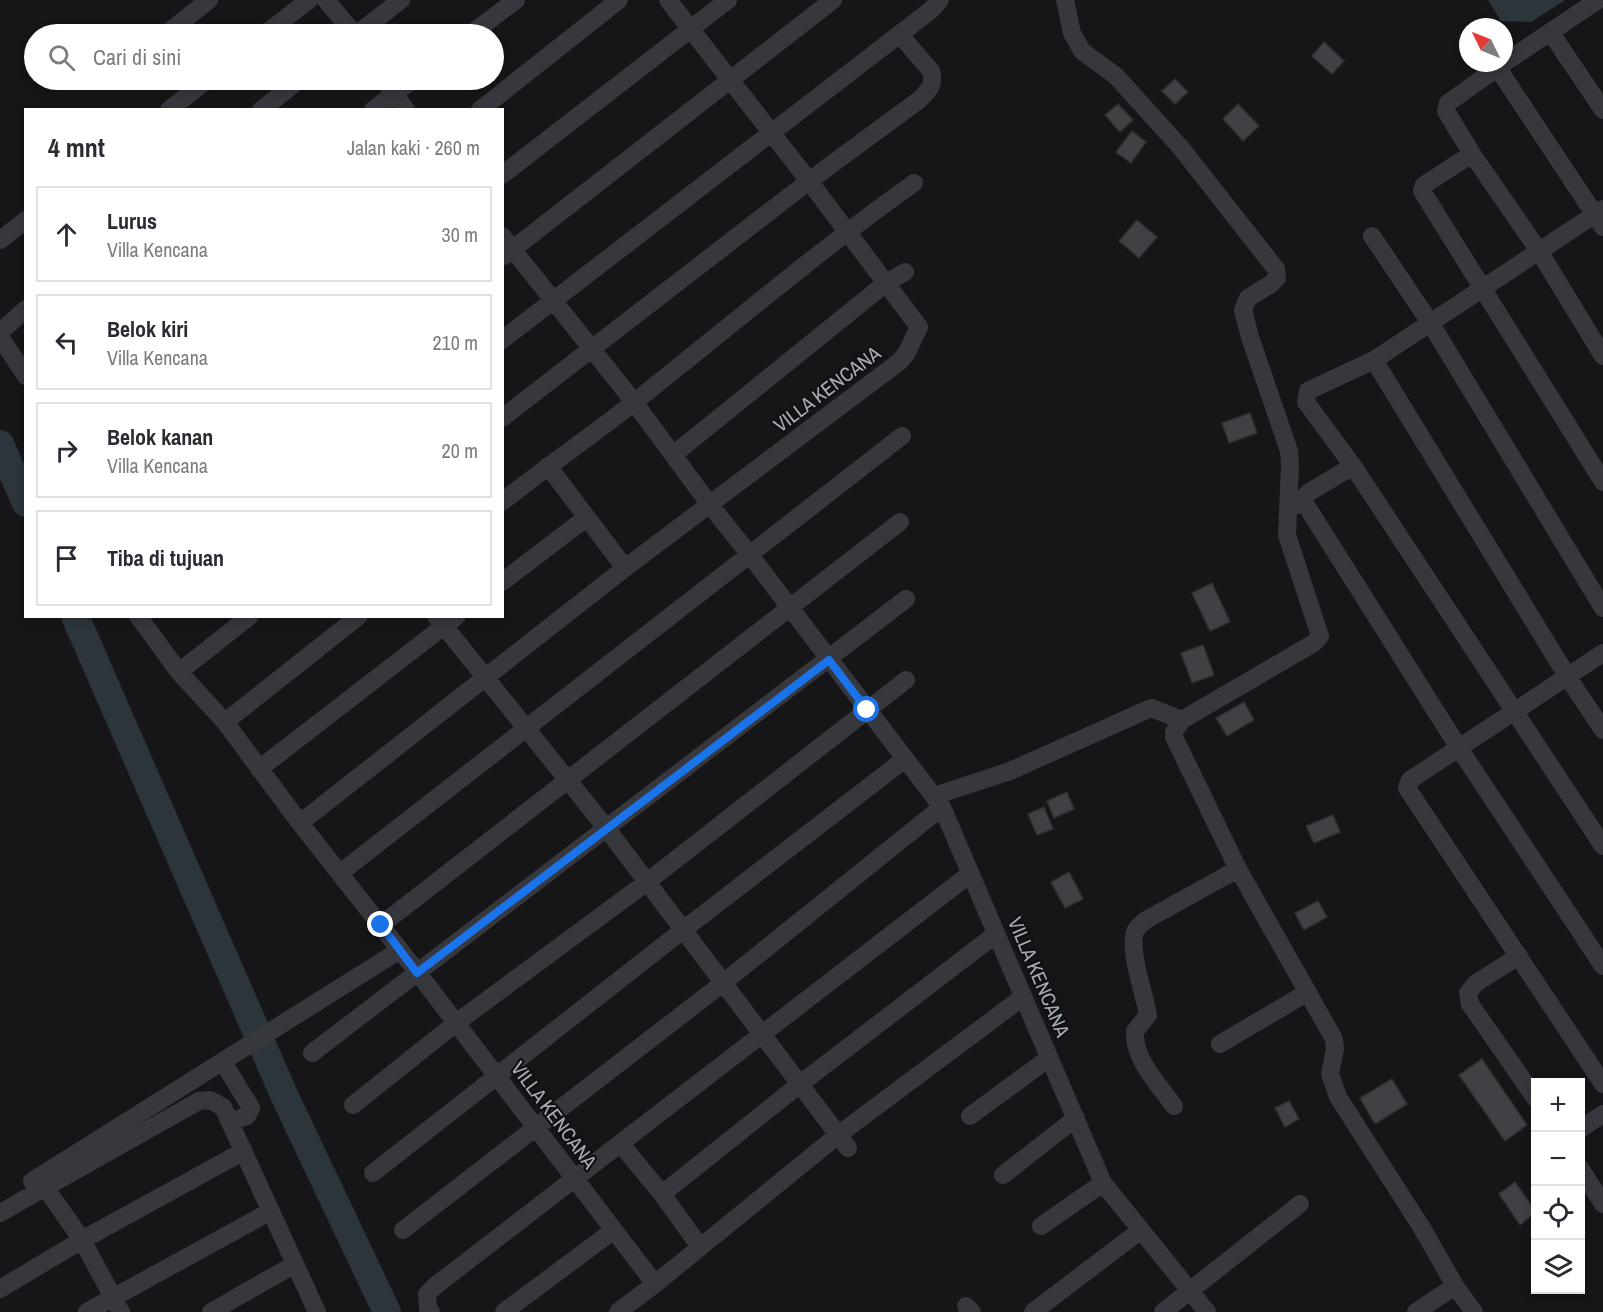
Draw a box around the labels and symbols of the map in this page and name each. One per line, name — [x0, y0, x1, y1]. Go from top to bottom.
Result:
north arrow — [1459, 18, 1513, 72]
street label: VILLA KENCANA — [768, 339, 886, 438]
route start — [853, 696, 879, 722]
route end — [367, 911, 393, 937]
street label: VILLA KENCANA — [1002, 913, 1077, 1041]
street label: VILLA KENCANA — [505, 1056, 604, 1174]

